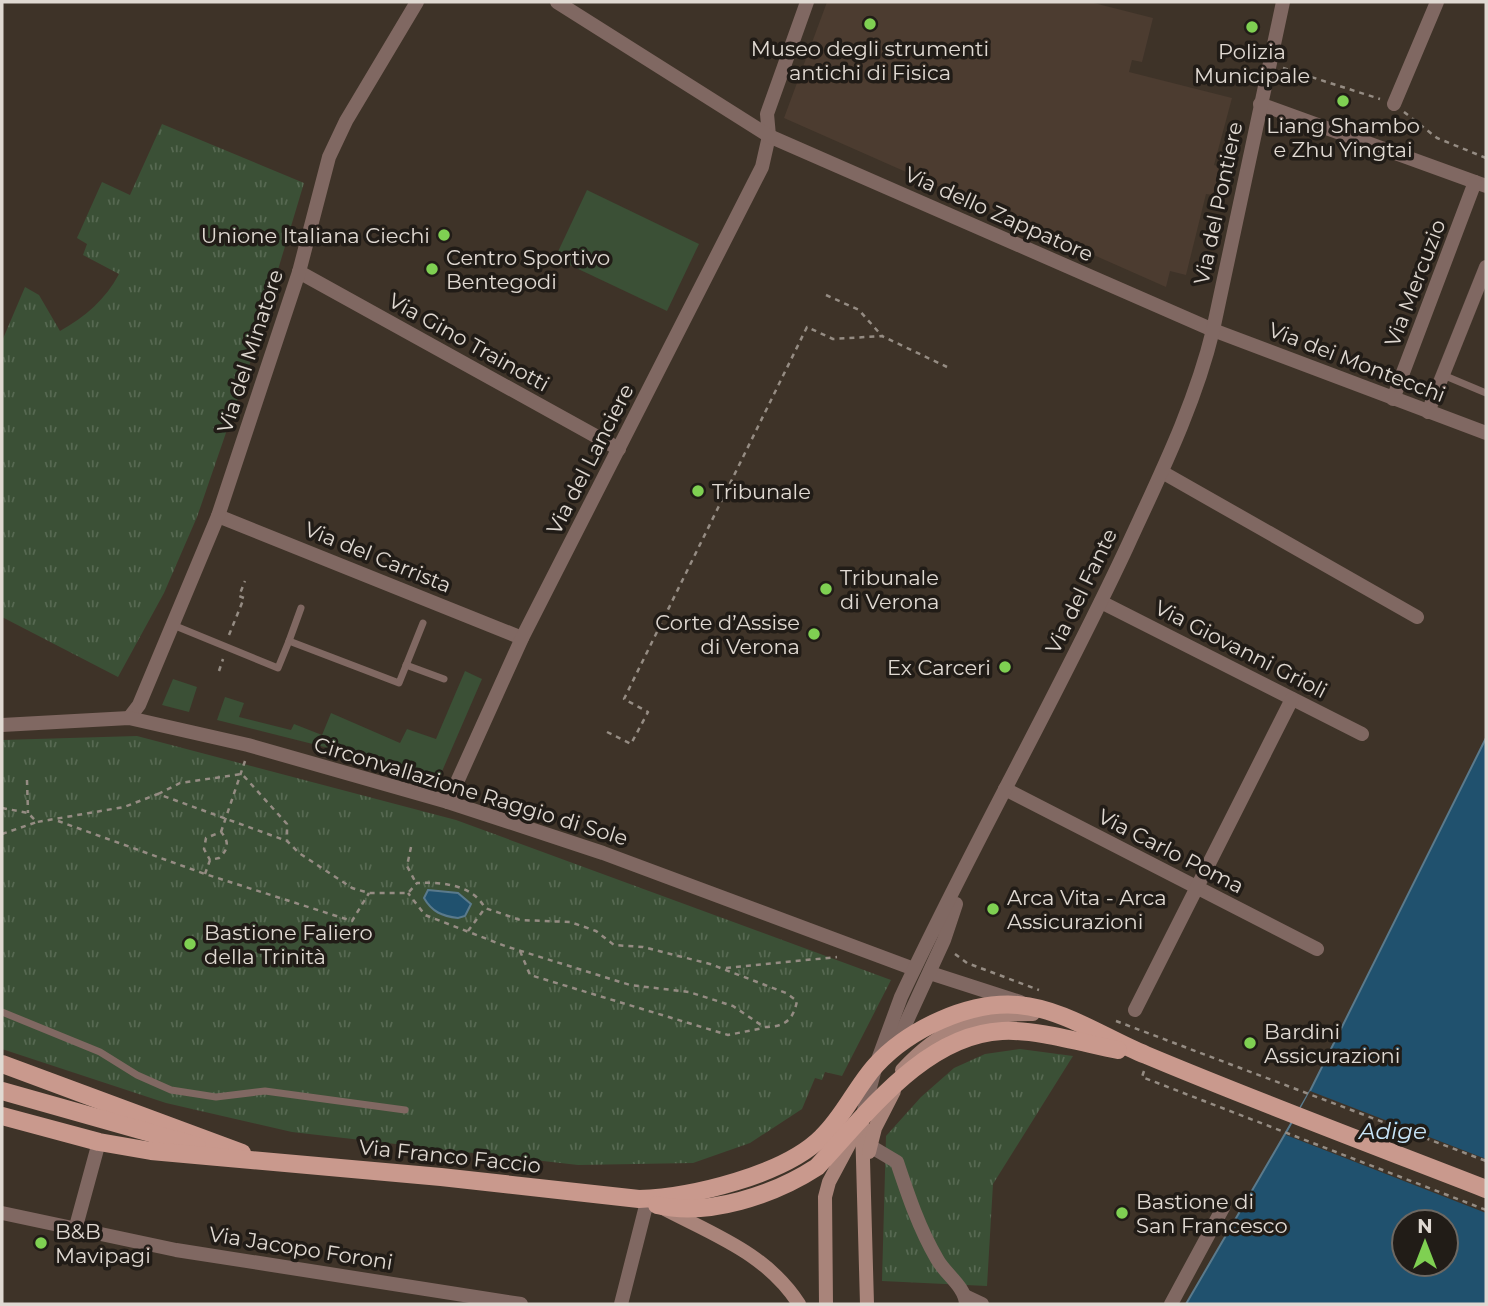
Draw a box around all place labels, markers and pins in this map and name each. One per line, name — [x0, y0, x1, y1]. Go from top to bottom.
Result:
marker: Museo degli strumenti antichi di Fisica — [862, 16, 878, 32]
marker: Polizia Municipale — [1244, 19, 1260, 35]
place label: Museo degli strumenti antichi di Fisica — [751, 36, 989, 85]
place label: Polizia Municipale — [1194, 39, 1310, 88]
marker: Liang Shambo e Zhu Yingtai — [1335, 93, 1351, 109]
place label: Liang Shambo e Zhu Yingtai — [1266, 113, 1420, 162]
place label: Unione Italiana Ciechi — [201, 223, 430, 248]
marker: Unione Italiana Ciechi — [436, 227, 452, 243]
place label: Centro Sportivo Bentegodi — [446, 245, 610, 294]
marker: Centro Sportivo Bentegodi — [424, 261, 440, 277]
place label: Tribunale — [712, 479, 811, 504]
marker: Tribunale — [690, 483, 706, 499]
place label: Tribunale di Verona — [840, 565, 939, 614]
marker: Tribunale di Verona — [818, 581, 834, 597]
place label: Corte d’Assise di Verona — [655, 610, 800, 659]
marker: Corte d’Assise di Verona — [806, 626, 822, 642]
place label: Ex Carceri — [887, 655, 991, 680]
marker: Ex Carceri — [997, 659, 1013, 675]
place label: Arca Vita - Arca Assicurazioni — [1007, 885, 1167, 934]
marker: Arca Vita - Arca Assicurazioni — [985, 901, 1001, 917]
place label: Bastione Faliero della Trinità — [204, 920, 373, 969]
marker: Bastione Faliero della Trinità — [182, 936, 198, 952]
place label: Bardini Assicurazioni — [1264, 1019, 1400, 1068]
marker: Bardini Assicurazioni — [1242, 1035, 1258, 1051]
place label: Bastione di San Francesco — [1136, 1189, 1288, 1238]
marker: Bastione di San Francesco — [1114, 1205, 1130, 1221]
place label: B&B Mavipagi — [55, 1219, 151, 1268]
marker: B&B Mavipagi — [33, 1235, 49, 1251]

